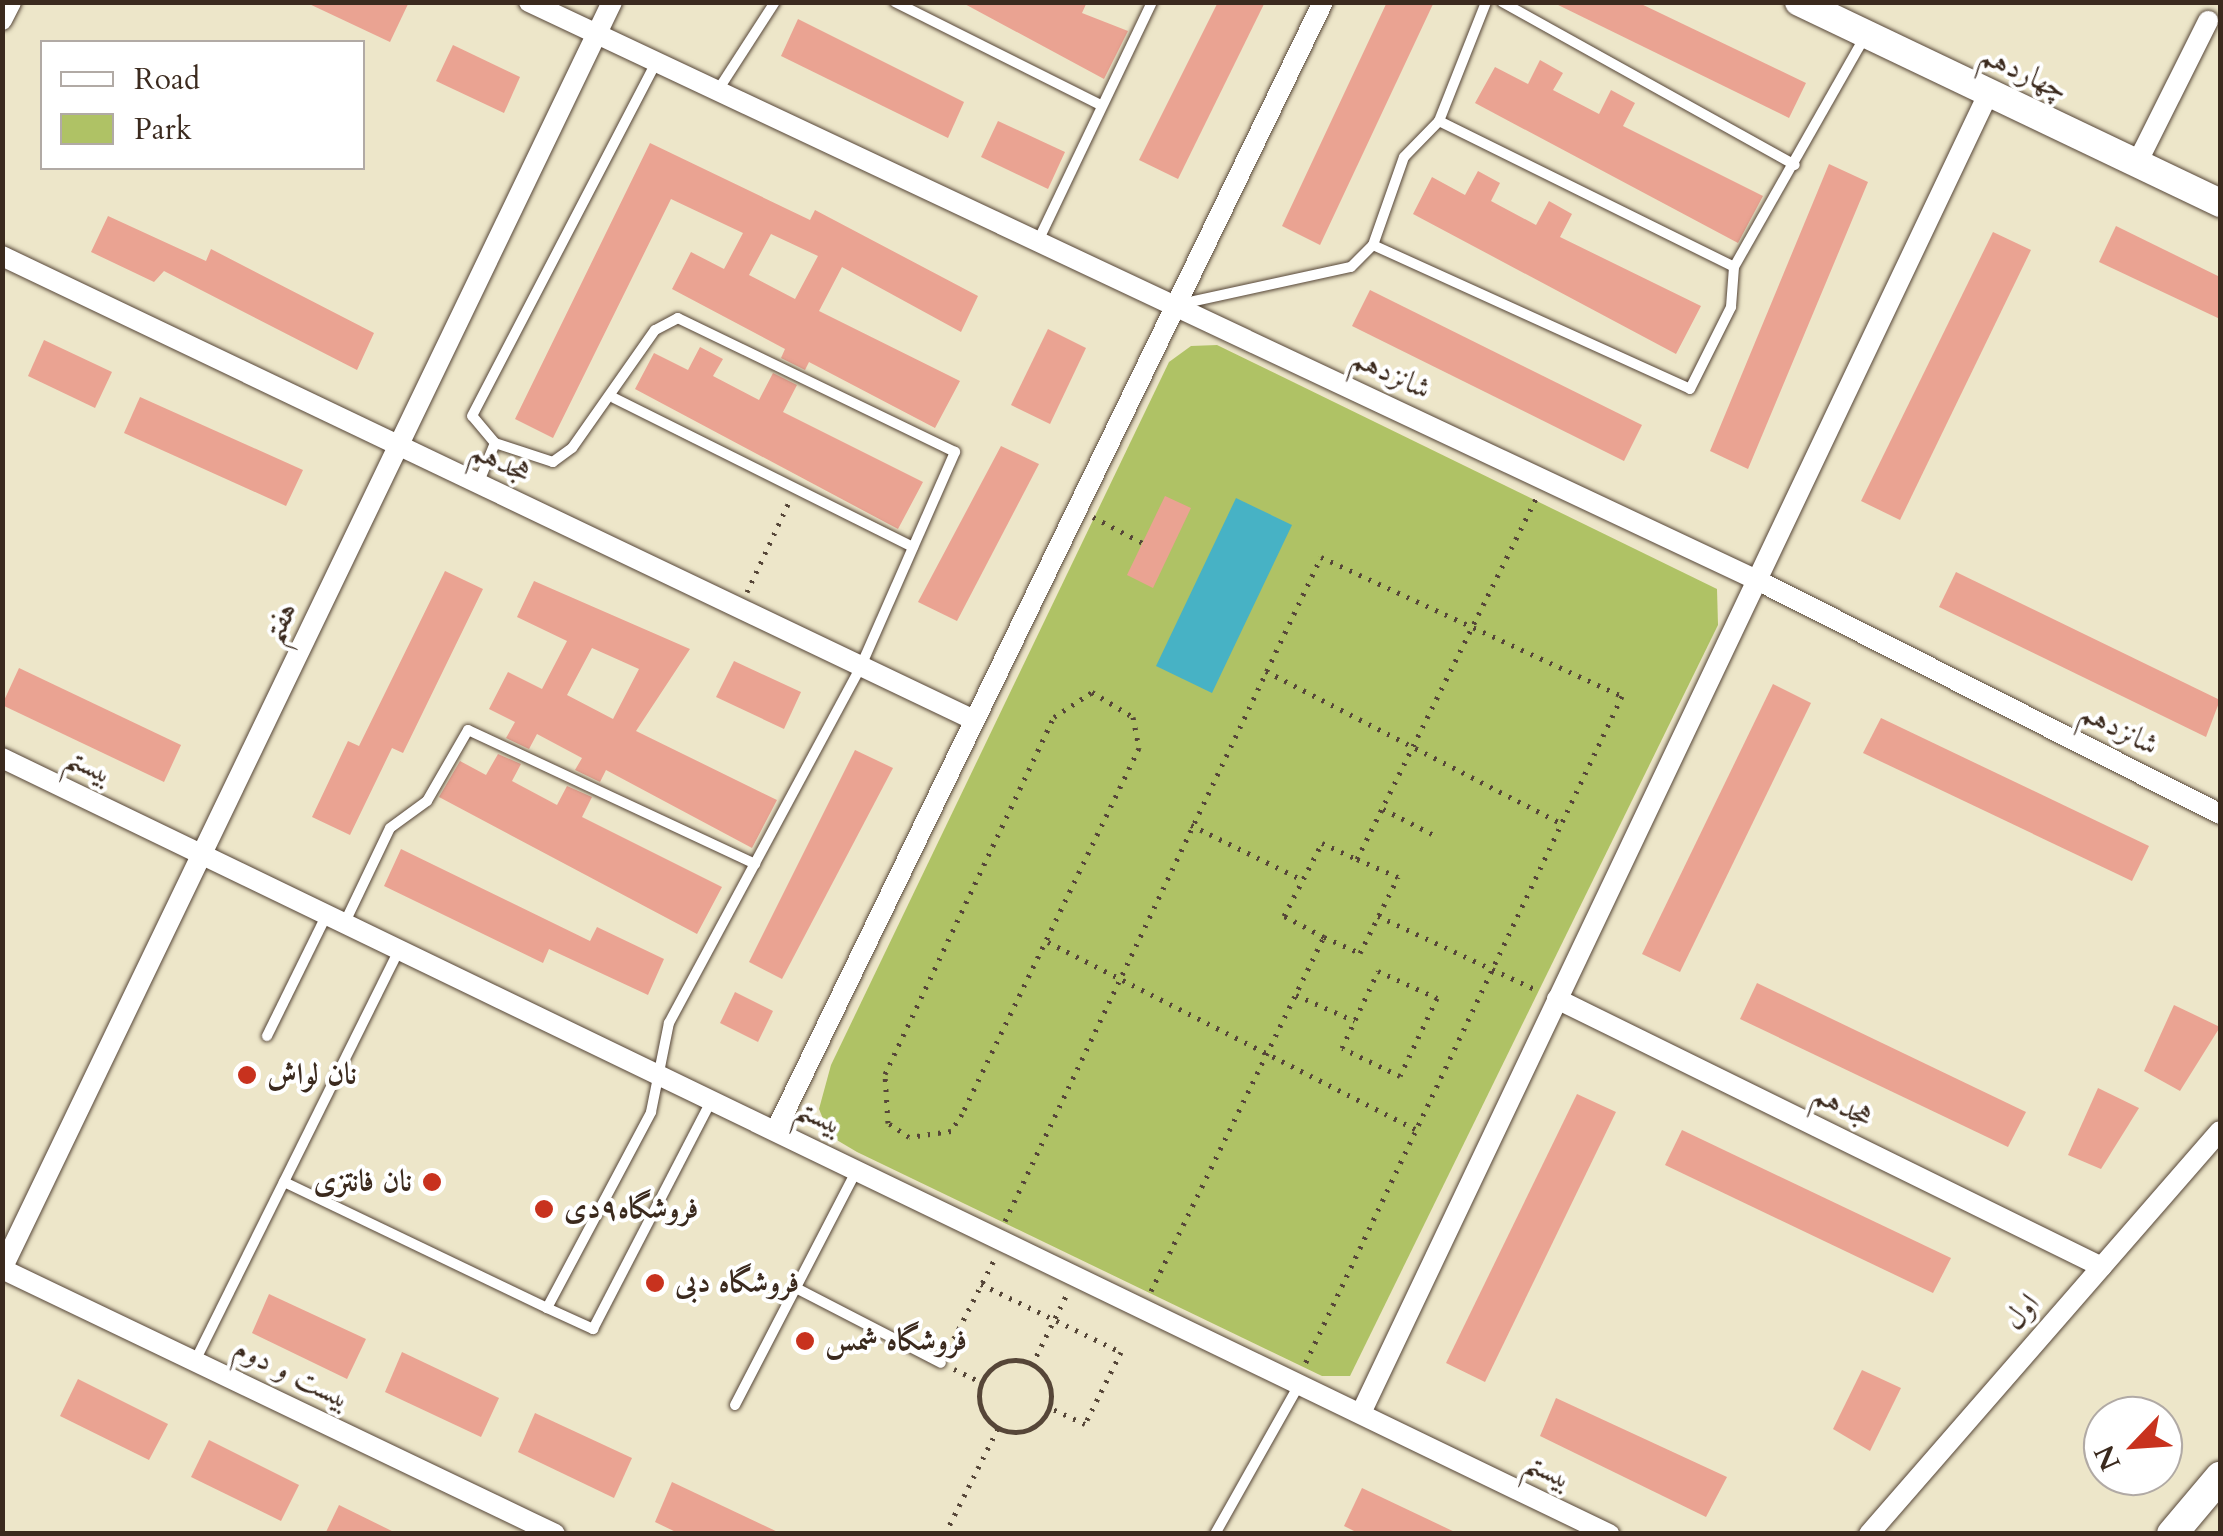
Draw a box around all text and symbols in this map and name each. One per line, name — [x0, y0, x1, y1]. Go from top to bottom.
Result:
street label: چهاردهم — [1974, 37, 2074, 109]
legend — [40, 40, 365, 170]
text: Road — [134, 59, 200, 100]
text: Park — [134, 109, 192, 150]
street label: شانزدهم — [1346, 340, 1436, 408]
street label: هجدهم — [465, 432, 537, 492]
street label: هفتم — [255, 596, 305, 650]
street label: شانزدهم — [2074, 694, 2164, 764]
street label: بیستم — [59, 739, 119, 793]
place label: نان لواش — [267, 1057, 357, 1093]
marker: نان لواش — [236, 1064, 258, 1086]
street label: هجدهم — [1807, 1076, 1879, 1136]
street label: بیستم — [790, 1091, 848, 1143]
place label: نان فانتزی — [313, 1164, 412, 1200]
marker: نان فانتزی — [421, 1171, 443, 1193]
place label: فروشگاه۹دی — [564, 1191, 699, 1227]
marker: فروشگاه۹دی — [533, 1198, 555, 1220]
place label: فروشگاه دبی — [675, 1265, 799, 1301]
marker: فروشگاه دبی — [644, 1272, 666, 1294]
street label: اول — [1996, 1286, 2048, 1338]
place label: فروشگاه شمس — [825, 1323, 967, 1359]
street label: بیست و دوم — [228, 1330, 356, 1418]
marker: فروشگاه شمس — [794, 1330, 816, 1352]
north arrow — [2083, 1396, 2183, 1496]
text: N — [2085, 1439, 2130, 1477]
street label: بیستم — [1518, 1444, 1578, 1498]

